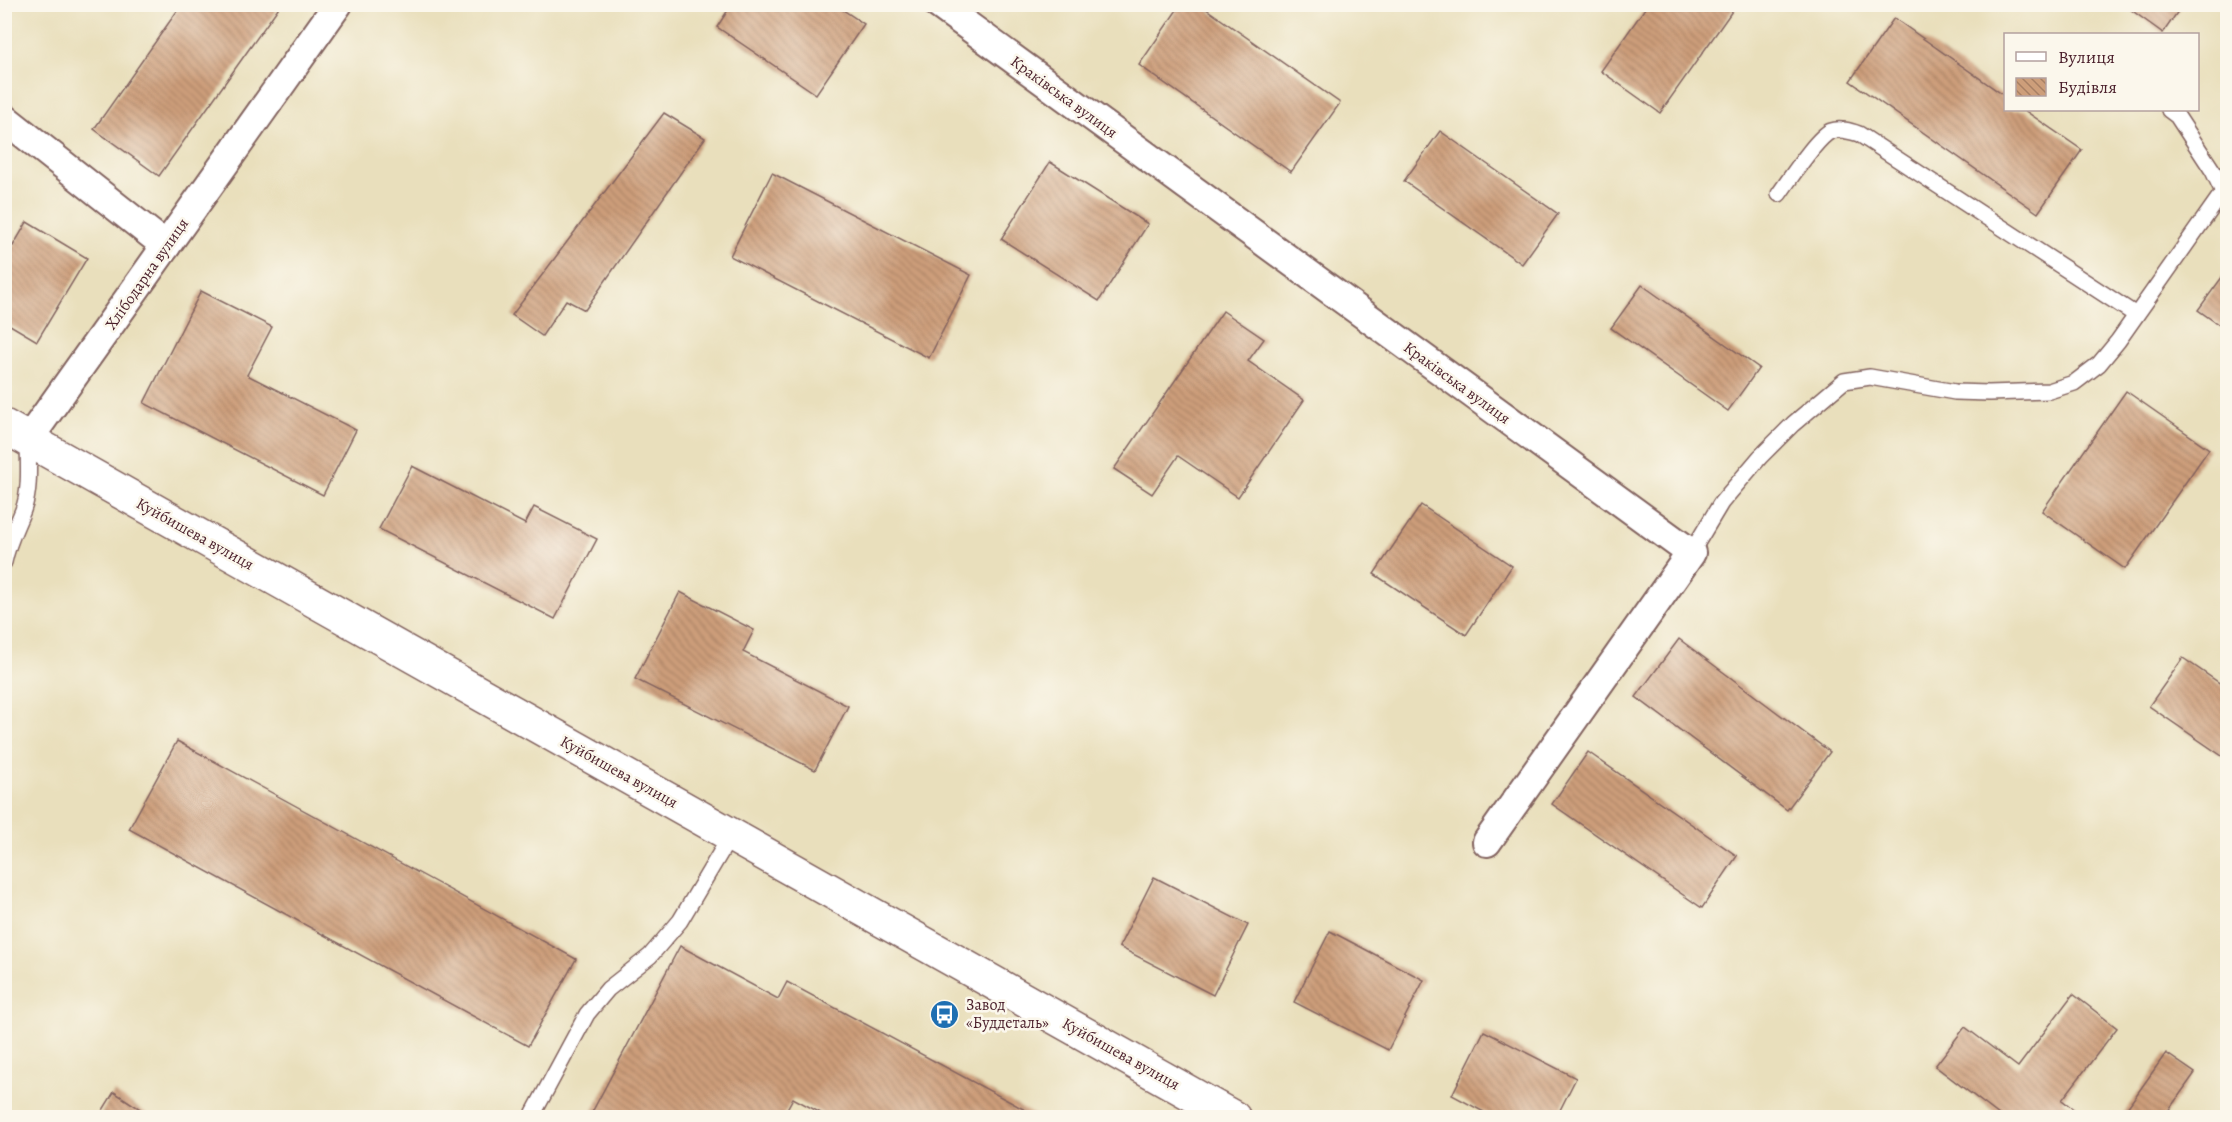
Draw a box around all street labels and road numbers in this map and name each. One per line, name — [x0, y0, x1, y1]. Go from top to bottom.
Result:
street label: Краківська вулиця — [1006, 51, 1122, 143]
street label: Хлібодарна вулиця — [100, 214, 194, 334]
street label: Краківська вулиця — [1399, 337, 1515, 429]
street label: Куйбишева вулиця — [132, 493, 258, 576]
street label: Куйбишева вулиця — [556, 731, 682, 814]
street label: Куйбишева вулиця — [1058, 1013, 1184, 1096]

